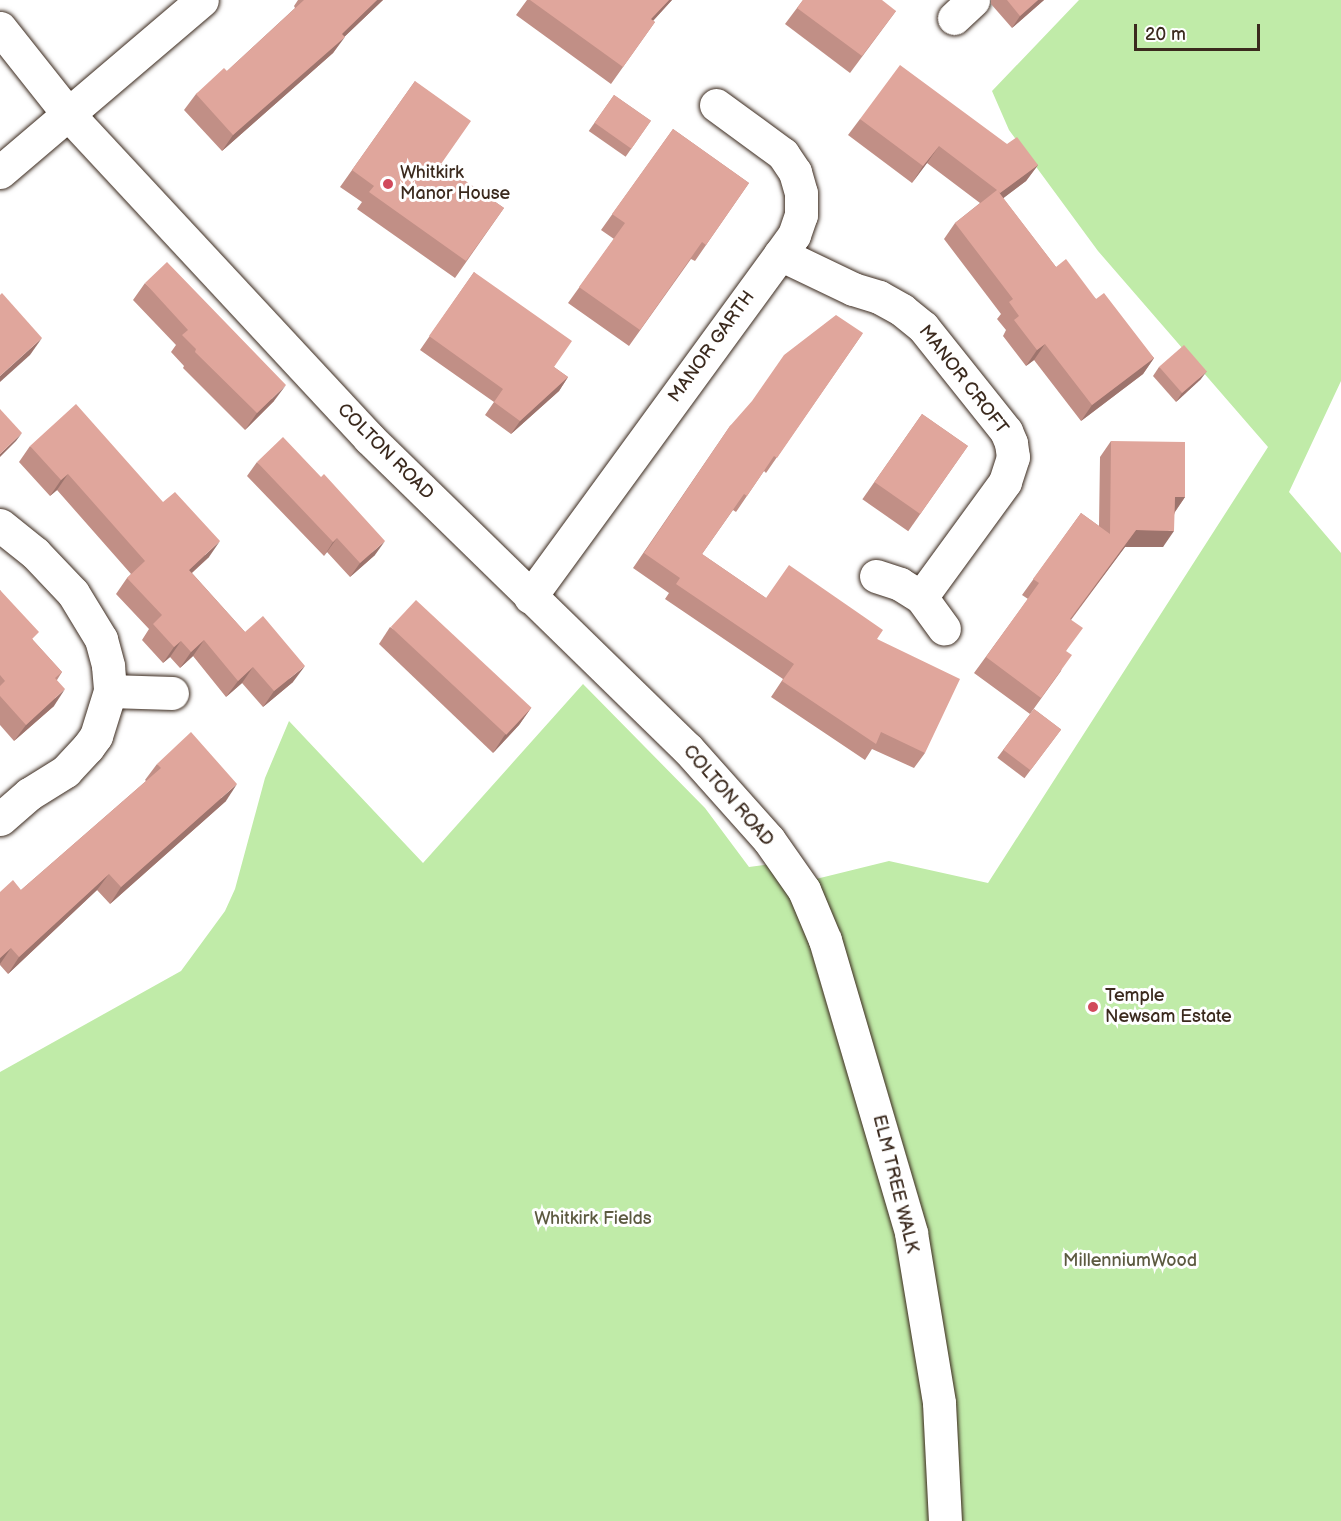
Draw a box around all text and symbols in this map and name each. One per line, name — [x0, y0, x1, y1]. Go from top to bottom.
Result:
scale bar — [1137, 12, 1263, 50]
text: 20 m — [1145, 24, 1186, 45]
place label: Whitkirk Manor House — [400, 163, 510, 206]
marker: Whitkirk Manor House — [381, 177, 395, 191]
street label: MANOR GARTH — [664, 287, 760, 407]
street label: MANOR CROFT — [914, 321, 1012, 439]
street label: COLTON ROAD — [332, 399, 438, 505]
street label: COLTON ROAD — [678, 741, 778, 851]
place label: Temple Newsam Estate — [1105, 986, 1232, 1028]
marker: Temple Newsam Estate — [1086, 1000, 1100, 1014]
street label: ELM TREE WALK — [867, 1112, 923, 1256]
park label: Whitkirk Fields — [534, 1208, 652, 1230]
park label: MillenniumWood — [1063, 1250, 1197, 1272]

